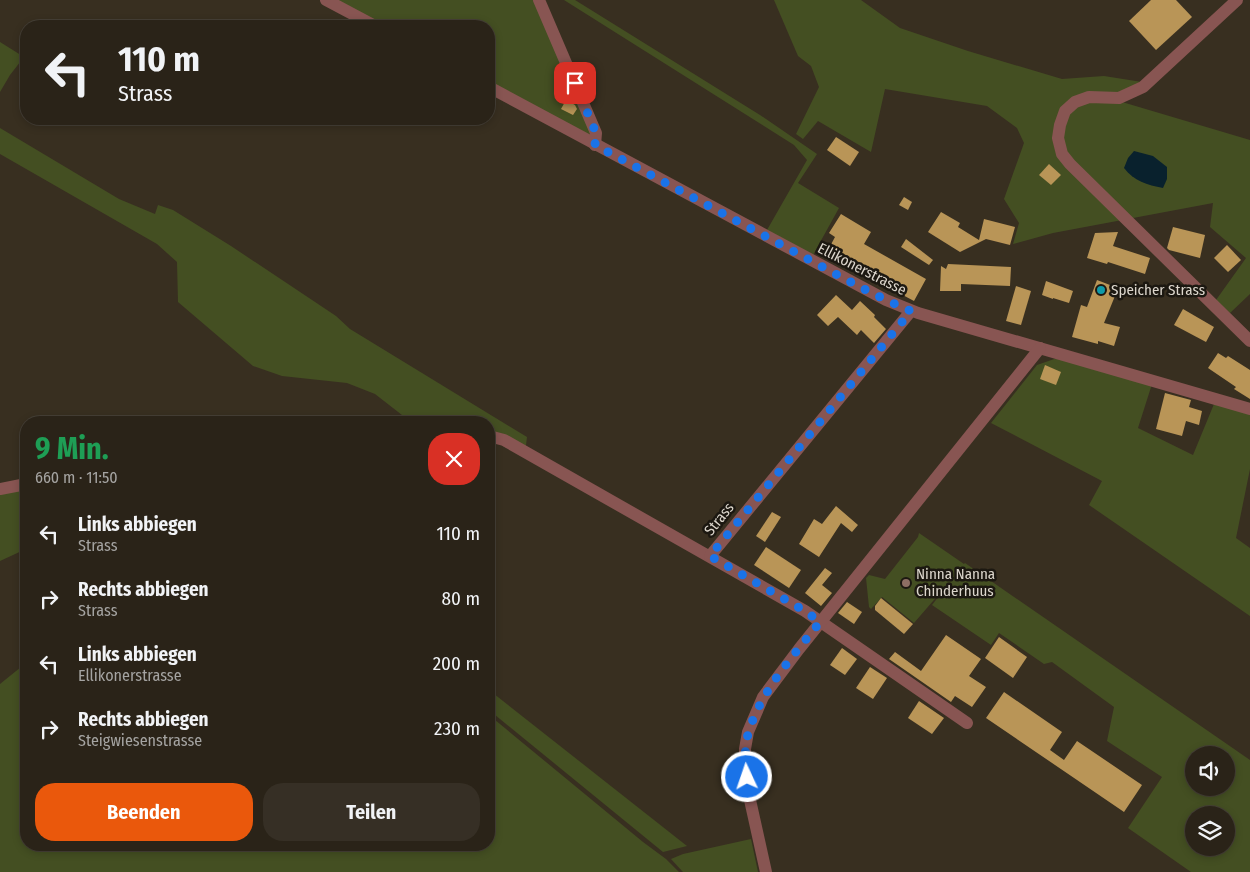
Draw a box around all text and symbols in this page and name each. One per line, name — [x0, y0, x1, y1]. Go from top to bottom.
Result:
text: 110 m — [118, 38, 200, 80]
icon: left — [35, 40, 100, 105]
pin — [554, 62, 596, 104]
icon: arrive — [561, 69, 589, 97]
text: Strass — [118, 80, 172, 107]
street label: Ellikonerstrasse — [815, 239, 909, 299]
place label: Speicher Strass — [1111, 281, 1205, 299]
marker: Speicher Strass — [1095, 284, 1107, 296]
text: 9 Min. — [35, 431, 109, 467]
button: close — [428, 433, 480, 485]
text: 660 m · 11:50 — [35, 468, 118, 487]
street label: Strass — [700, 499, 738, 539]
text: Links abbiegen — [78, 513, 197, 536]
icon: left — [35, 520, 63, 548]
text: 110 m — [436, 522, 480, 545]
text: Strass — [78, 536, 118, 555]
place label: Ninna Nanna Chinderhuus — [916, 565, 995, 600]
marker: Ninna Nanna Chinderhuus — [900, 577, 912, 589]
text: Rechts abbiegen — [78, 578, 208, 601]
icon: right — [35, 585, 63, 613]
text: 80 m — [442, 587, 480, 610]
text: Strass — [78, 601, 118, 620]
text: Links abbiegen — [78, 643, 197, 666]
icon: left — [35, 650, 63, 678]
text: 200 m — [433, 652, 480, 675]
text: Ellikonerstrasse — [78, 666, 182, 685]
text: Rechts abbiegen — [78, 708, 208, 731]
icon: right — [35, 715, 63, 743]
text: 230 m — [434, 717, 480, 740]
text: Steigwiesenstrasse — [78, 731, 202, 750]
map controls — [1185, 746, 1235, 856]
button: sound — [1185, 746, 1235, 796]
position arrow — [720, 750, 772, 802]
button: Beenden — [35, 783, 253, 841]
button: Teilen — [263, 783, 480, 841]
button: layers — [1185, 806, 1235, 856]

